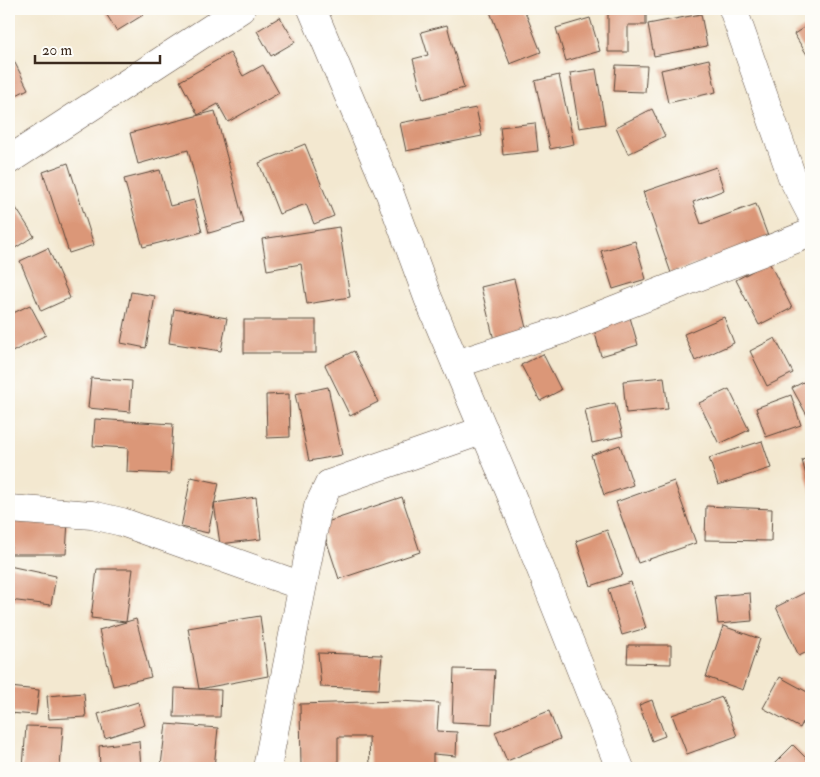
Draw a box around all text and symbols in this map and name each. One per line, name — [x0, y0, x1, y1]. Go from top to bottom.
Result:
scale bar — [35, 32, 160, 64]
text: 20 m — [42, 41, 72, 60]

